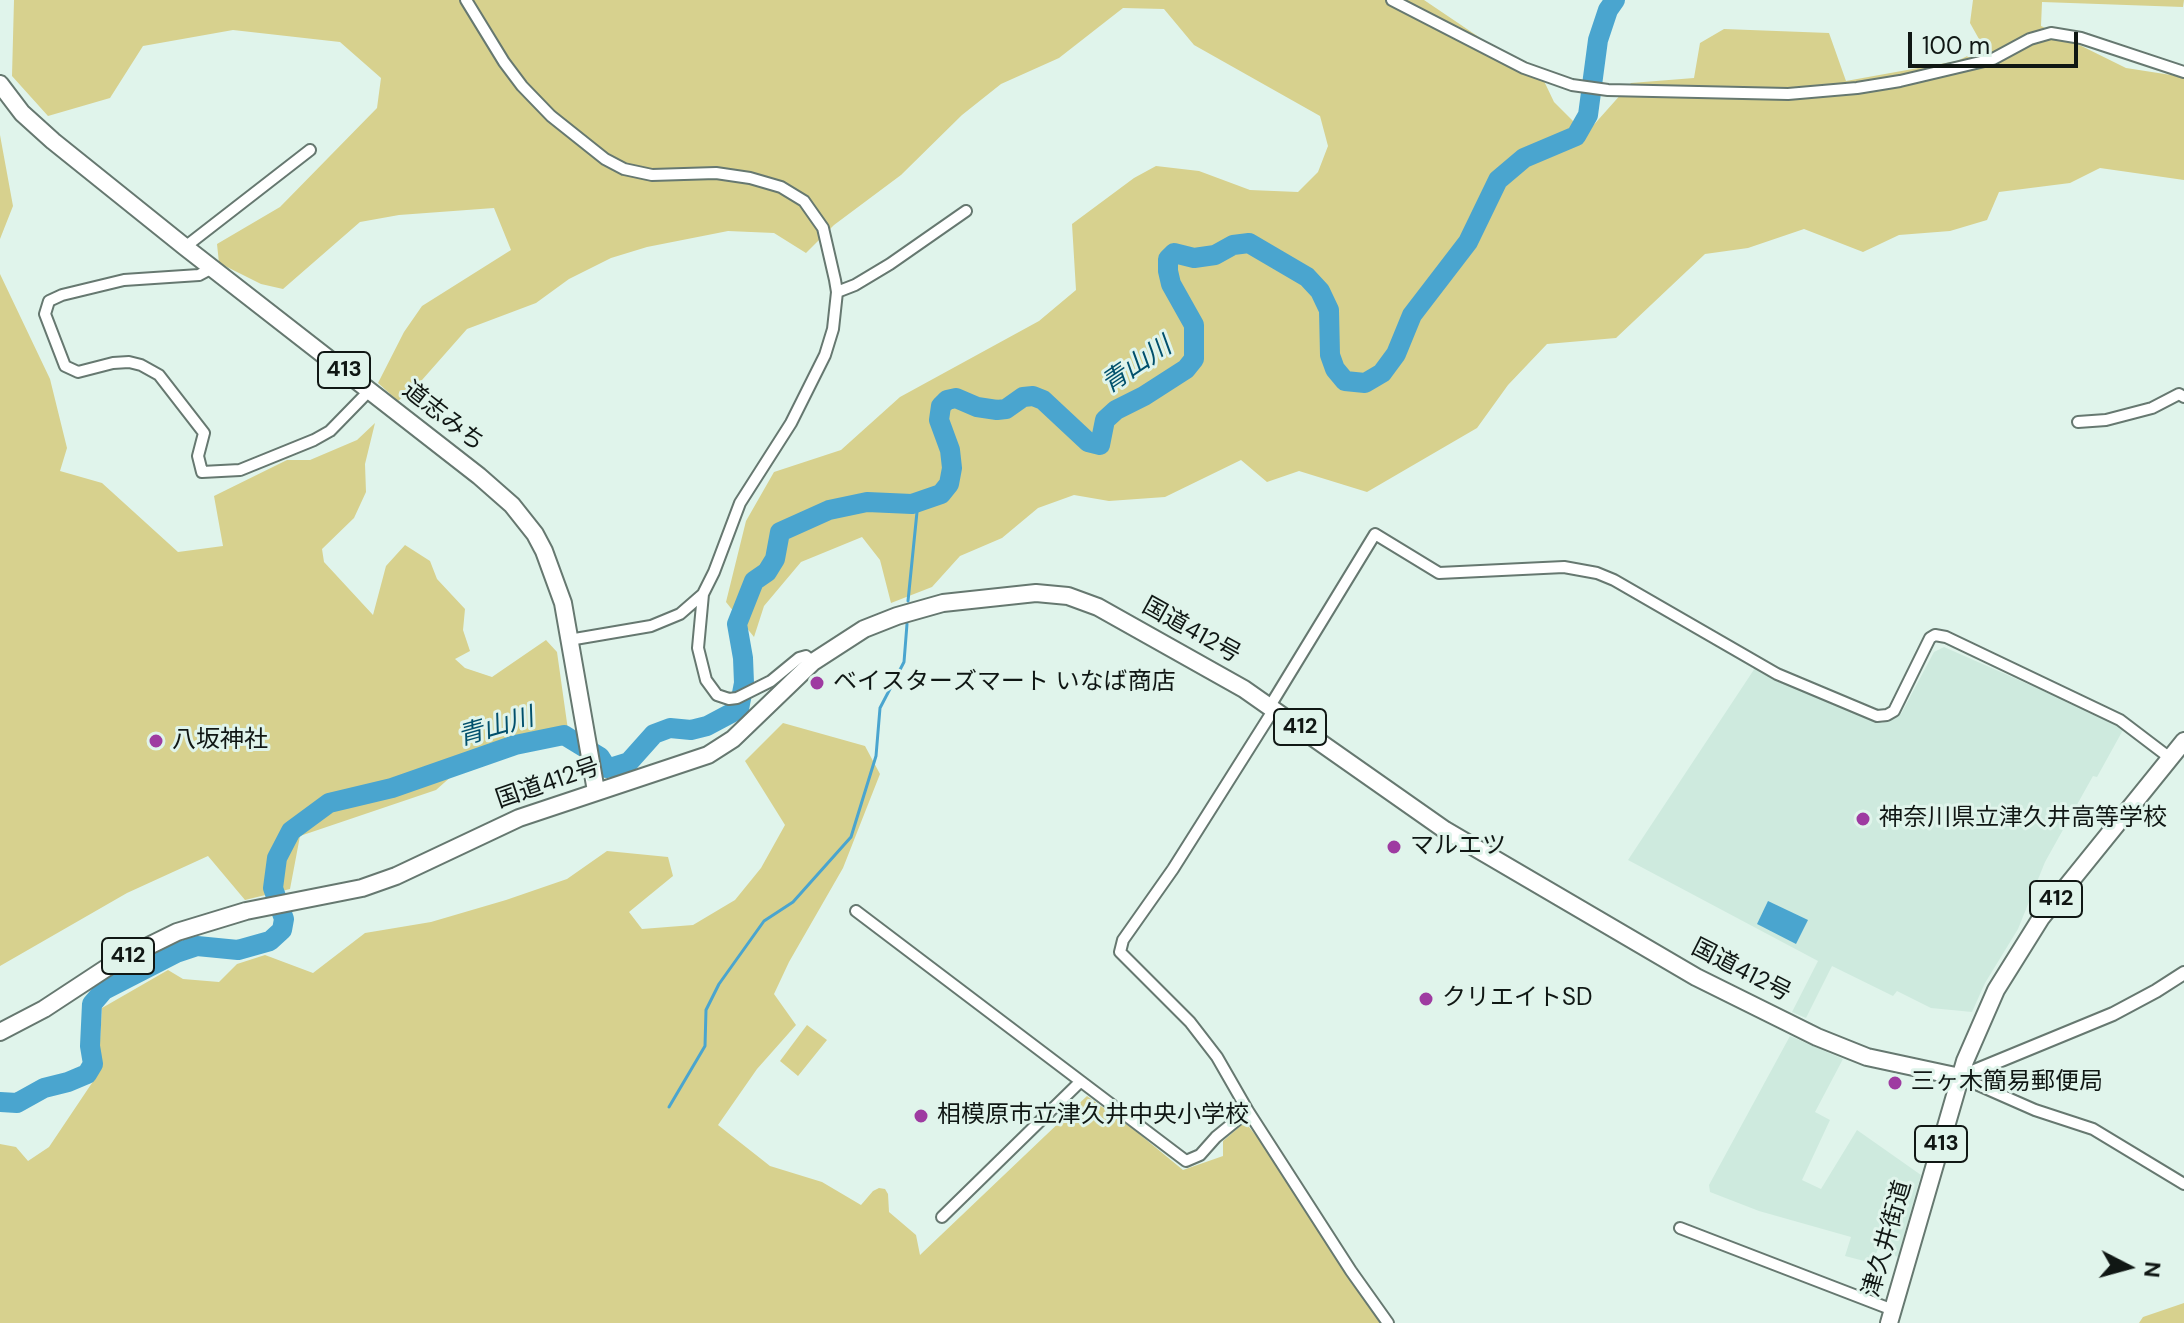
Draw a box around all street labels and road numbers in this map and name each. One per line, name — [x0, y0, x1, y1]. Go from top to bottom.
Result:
road number: 413 — [318, 352, 370, 388]
street label: 道志みち — [396, 376, 490, 458]
street label: 国道412号 — [1137, 592, 1245, 670]
road number: 412 — [1274, 709, 1326, 745]
street label: 国道412号 — [492, 753, 604, 815]
road number: 412 — [2030, 881, 2082, 917]
street label: 国道412号 — [1686, 934, 1796, 1008]
road number: 412 — [102, 938, 154, 974]
road number: 413 — [1915, 1126, 1967, 1162]
street label: 津久井街道 — [1858, 1177, 1918, 1301]

